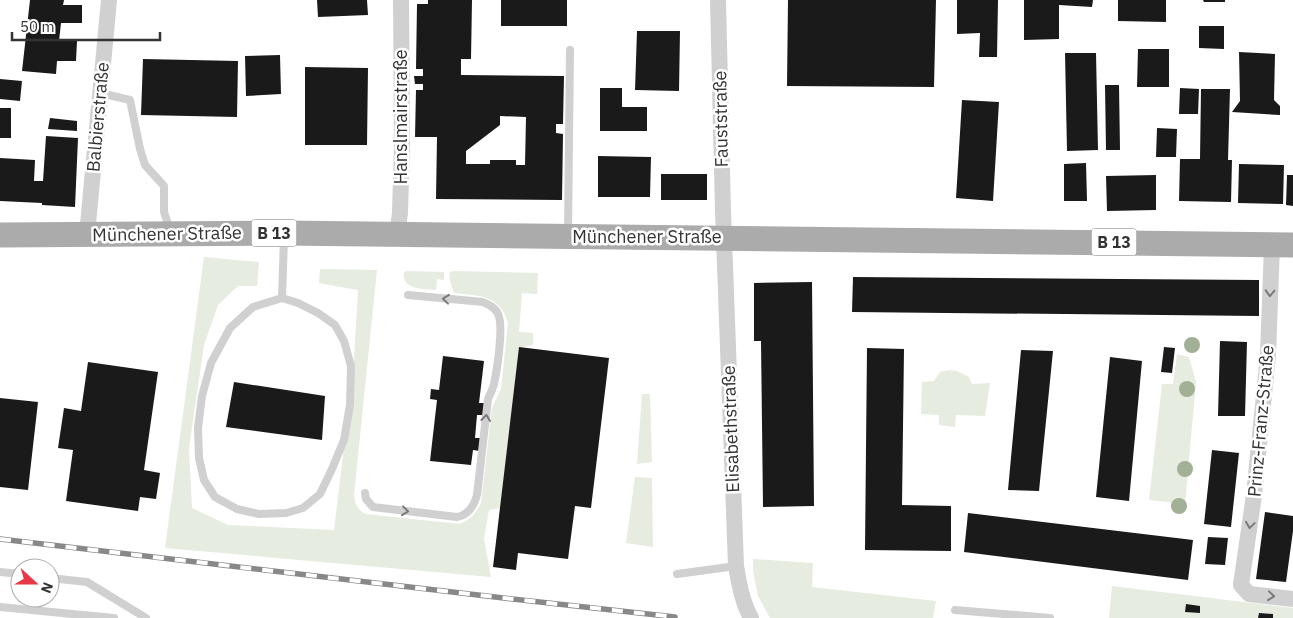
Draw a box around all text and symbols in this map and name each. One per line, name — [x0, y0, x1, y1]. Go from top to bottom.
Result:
scale bar — [12, 10, 160, 42]
text: 50 m — [20, 17, 55, 36]
street label: Hanslmairstraße — [389, 49, 412, 185]
street label: Balbierstraße — [81, 61, 114, 173]
street label: Fauststraße — [708, 70, 733, 168]
road number: B 13 — [252, 220, 296, 247]
street label: Münchener Straße — [92, 221, 242, 246]
street label: Münchener Straße — [572, 225, 722, 248]
road number: B 13 — [1092, 228, 1136, 256]
one-way arrow — [1265, 290, 1276, 298]
one-way arrow — [442, 293, 450, 304]
street label: Prinz-Franz-Straße — [1242, 344, 1279, 498]
street label: Elisabethstraße — [717, 365, 744, 493]
one-way arrow — [480, 414, 491, 422]
one-way arrow — [400, 506, 409, 516]
one-way arrow — [1245, 521, 1256, 529]
north arrow — [10, 558, 60, 608]
text: N — [37, 580, 57, 596]
one-way arrow — [1267, 590, 1275, 601]

